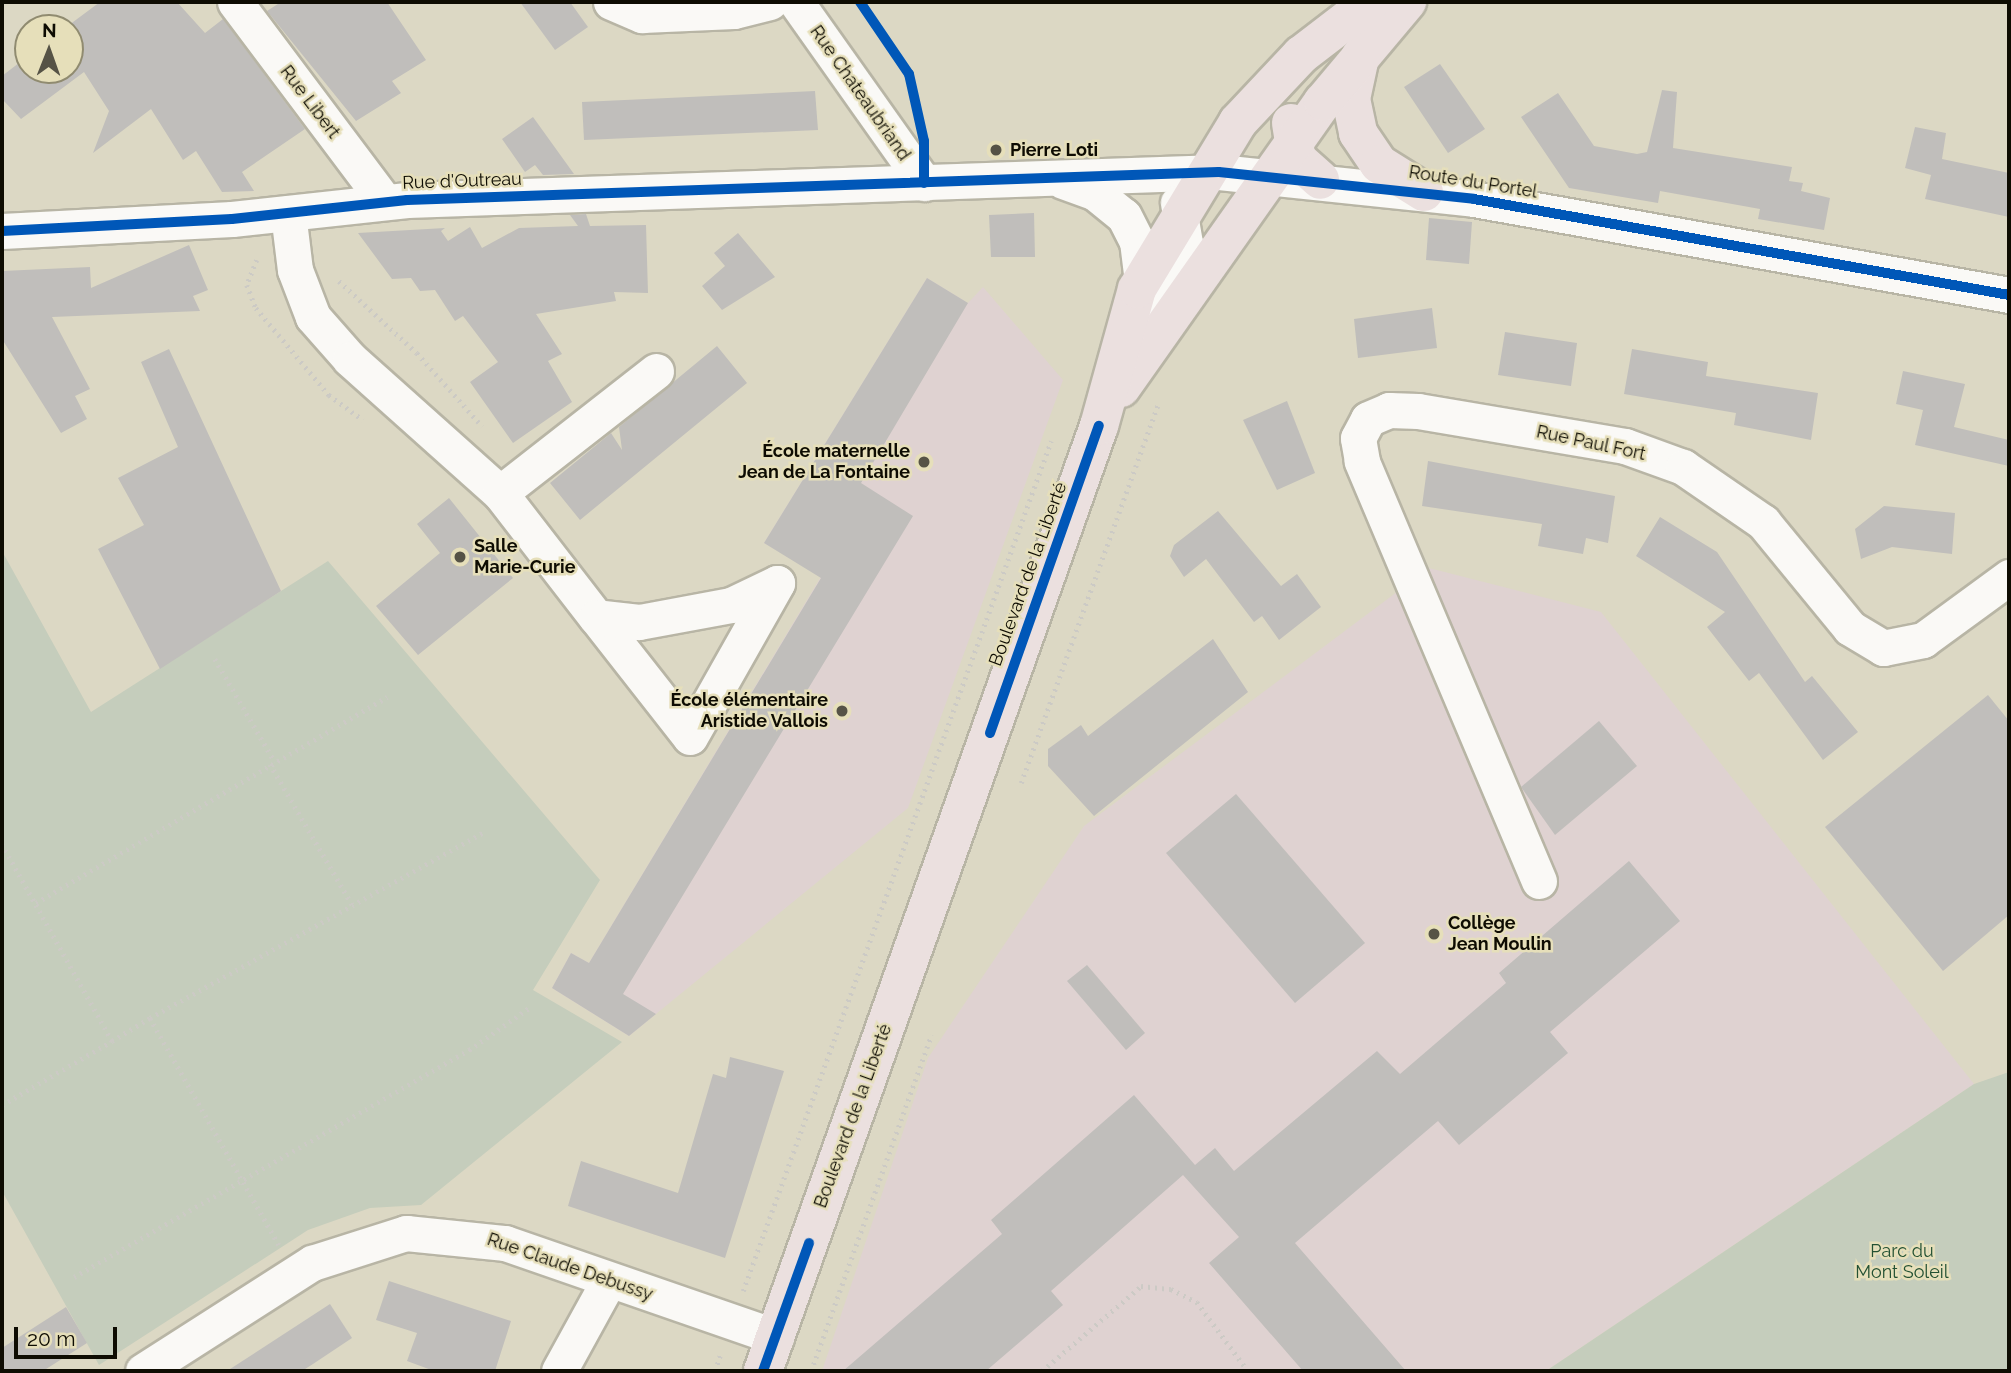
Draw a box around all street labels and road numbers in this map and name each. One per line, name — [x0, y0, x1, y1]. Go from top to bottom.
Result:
street label: Rue Chateaubriand — [805, 21, 915, 165]
street label: Rue Libert — [276, 61, 344, 143]
street label: Route du Portel — [1407, 161, 1539, 203]
street label: Rue d'Outreau — [402, 168, 522, 194]
street label: Rue Paul Fort — [1534, 421, 1648, 465]
street label: Boulevard de la Liberté — [985, 479, 1071, 669]
street label: Boulevard de la Liberté — [810, 1021, 896, 1211]
street label: Rue Claude Debussy — [484, 1229, 656, 1305]

